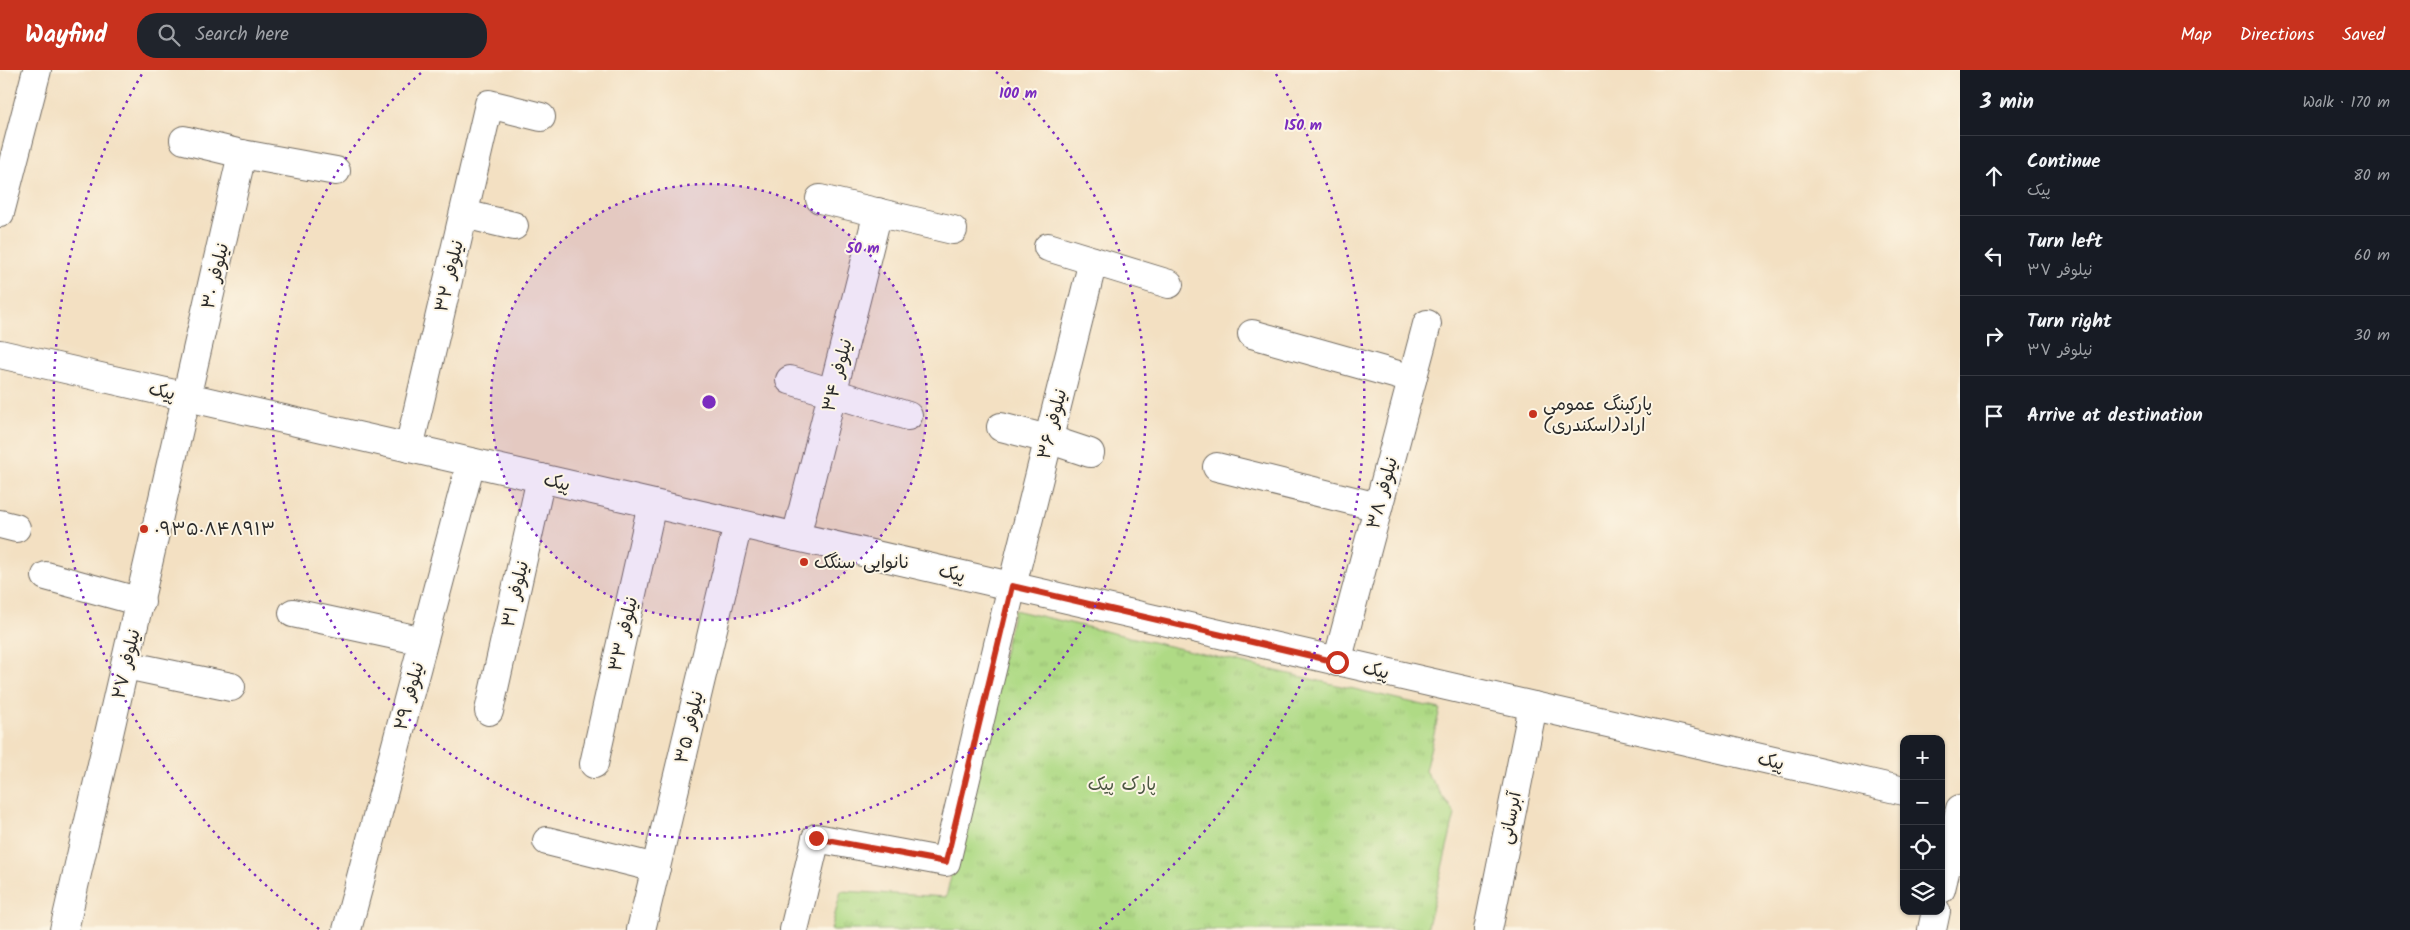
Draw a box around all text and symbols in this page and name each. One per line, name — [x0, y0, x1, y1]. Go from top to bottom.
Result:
search box — [137, 13, 487, 58]
text: Wayfind — [25, 16, 107, 55]
text: Search here — [195, 20, 289, 50]
icon: search — [155, 21, 183, 49]
text: Map — [2180, 21, 2212, 50]
text: Directions — [2240, 21, 2314, 50]
text: Saved — [2342, 21, 2385, 50]
text: 100 m — [999, 82, 1037, 106]
text: 3 min — [1980, 86, 2034, 119]
text: Walk · 170 m — [2302, 90, 2390, 115]
text: 150 m — [1284, 114, 1322, 138]
text: Continue — [2027, 147, 2100, 177]
icon: ahead — [1980, 162, 2008, 190]
text: 80 m — [2353, 163, 2390, 188]
text: پیک — [2027, 178, 2051, 203]
text: Turn left — [2027, 227, 2102, 257]
street label: نیلوفر ۳۲ — [428, 237, 473, 315]
text: 50 m — [845, 237, 880, 261]
street label: نیلوفر ۳۰ — [195, 240, 238, 312]
icon: left — [1980, 242, 2008, 270]
text: 60 m — [2354, 243, 2390, 268]
text: نیلوفر ۳۷ — [2027, 258, 2093, 283]
text: Turn right — [2027, 307, 2112, 337]
icon: right — [1980, 322, 2008, 350]
text: 30 m — [2354, 323, 2390, 348]
street label: نیلوفر ۳۴ — [815, 336, 862, 415]
text: نیلوفر ۳۷ — [2027, 338, 2093, 363]
street label: پیک — [145, 375, 178, 410]
street label: نیلوفر ۳۶ — [1031, 386, 1076, 463]
place label: پارکینگ عمومی اراد(اسکندری) — [1543, 391, 1652, 441]
centre of rings — [700, 393, 718, 411]
text: Arrive at destination — [2027, 401, 2203, 431]
icon: arrive — [1980, 402, 2008, 430]
marker: پارکینگ عمومی اراد(اسکندری) — [1527, 408, 1539, 420]
street label: نیلوفر ۳۸ — [1360, 454, 1407, 533]
street label: پیک — [540, 466, 573, 501]
place label: ۰۹۳۵۰۸۴۸۹۱۳ — [154, 516, 276, 545]
marker: ۰۹۳۵۰۸۴۸۹۱۳ — [138, 523, 150, 535]
place label: نانوایی سنگک — [814, 549, 910, 578]
marker: نانوایی سنگک — [798, 556, 810, 568]
street label: پیک — [935, 557, 968, 592]
street label: نیلوفر ۳۱ — [495, 558, 538, 631]
street label: نیلوفر ۳۳ — [602, 594, 647, 675]
street label: نیلوفر ۲۷ — [105, 626, 150, 702]
route start — [1326, 651, 1349, 674]
street label: پیک — [1359, 654, 1392, 689]
street label: نیلوفر ۲۹ — [387, 659, 433, 734]
street label: نیلوفر ۳۵ — [668, 688, 713, 766]
map controls — [1900, 735, 1945, 915]
button: + — [1900, 735, 1945, 780]
street label: پیک — [1754, 745, 1787, 780]
park label: پارک پیک — [1088, 771, 1156, 800]
button: − — [1900, 780, 1945, 825]
street label: آبرسانی — [1492, 788, 1531, 847]
button: locate — [1900, 825, 1945, 870]
route end — [805, 827, 828, 850]
button: layers — [1900, 870, 1945, 915]

